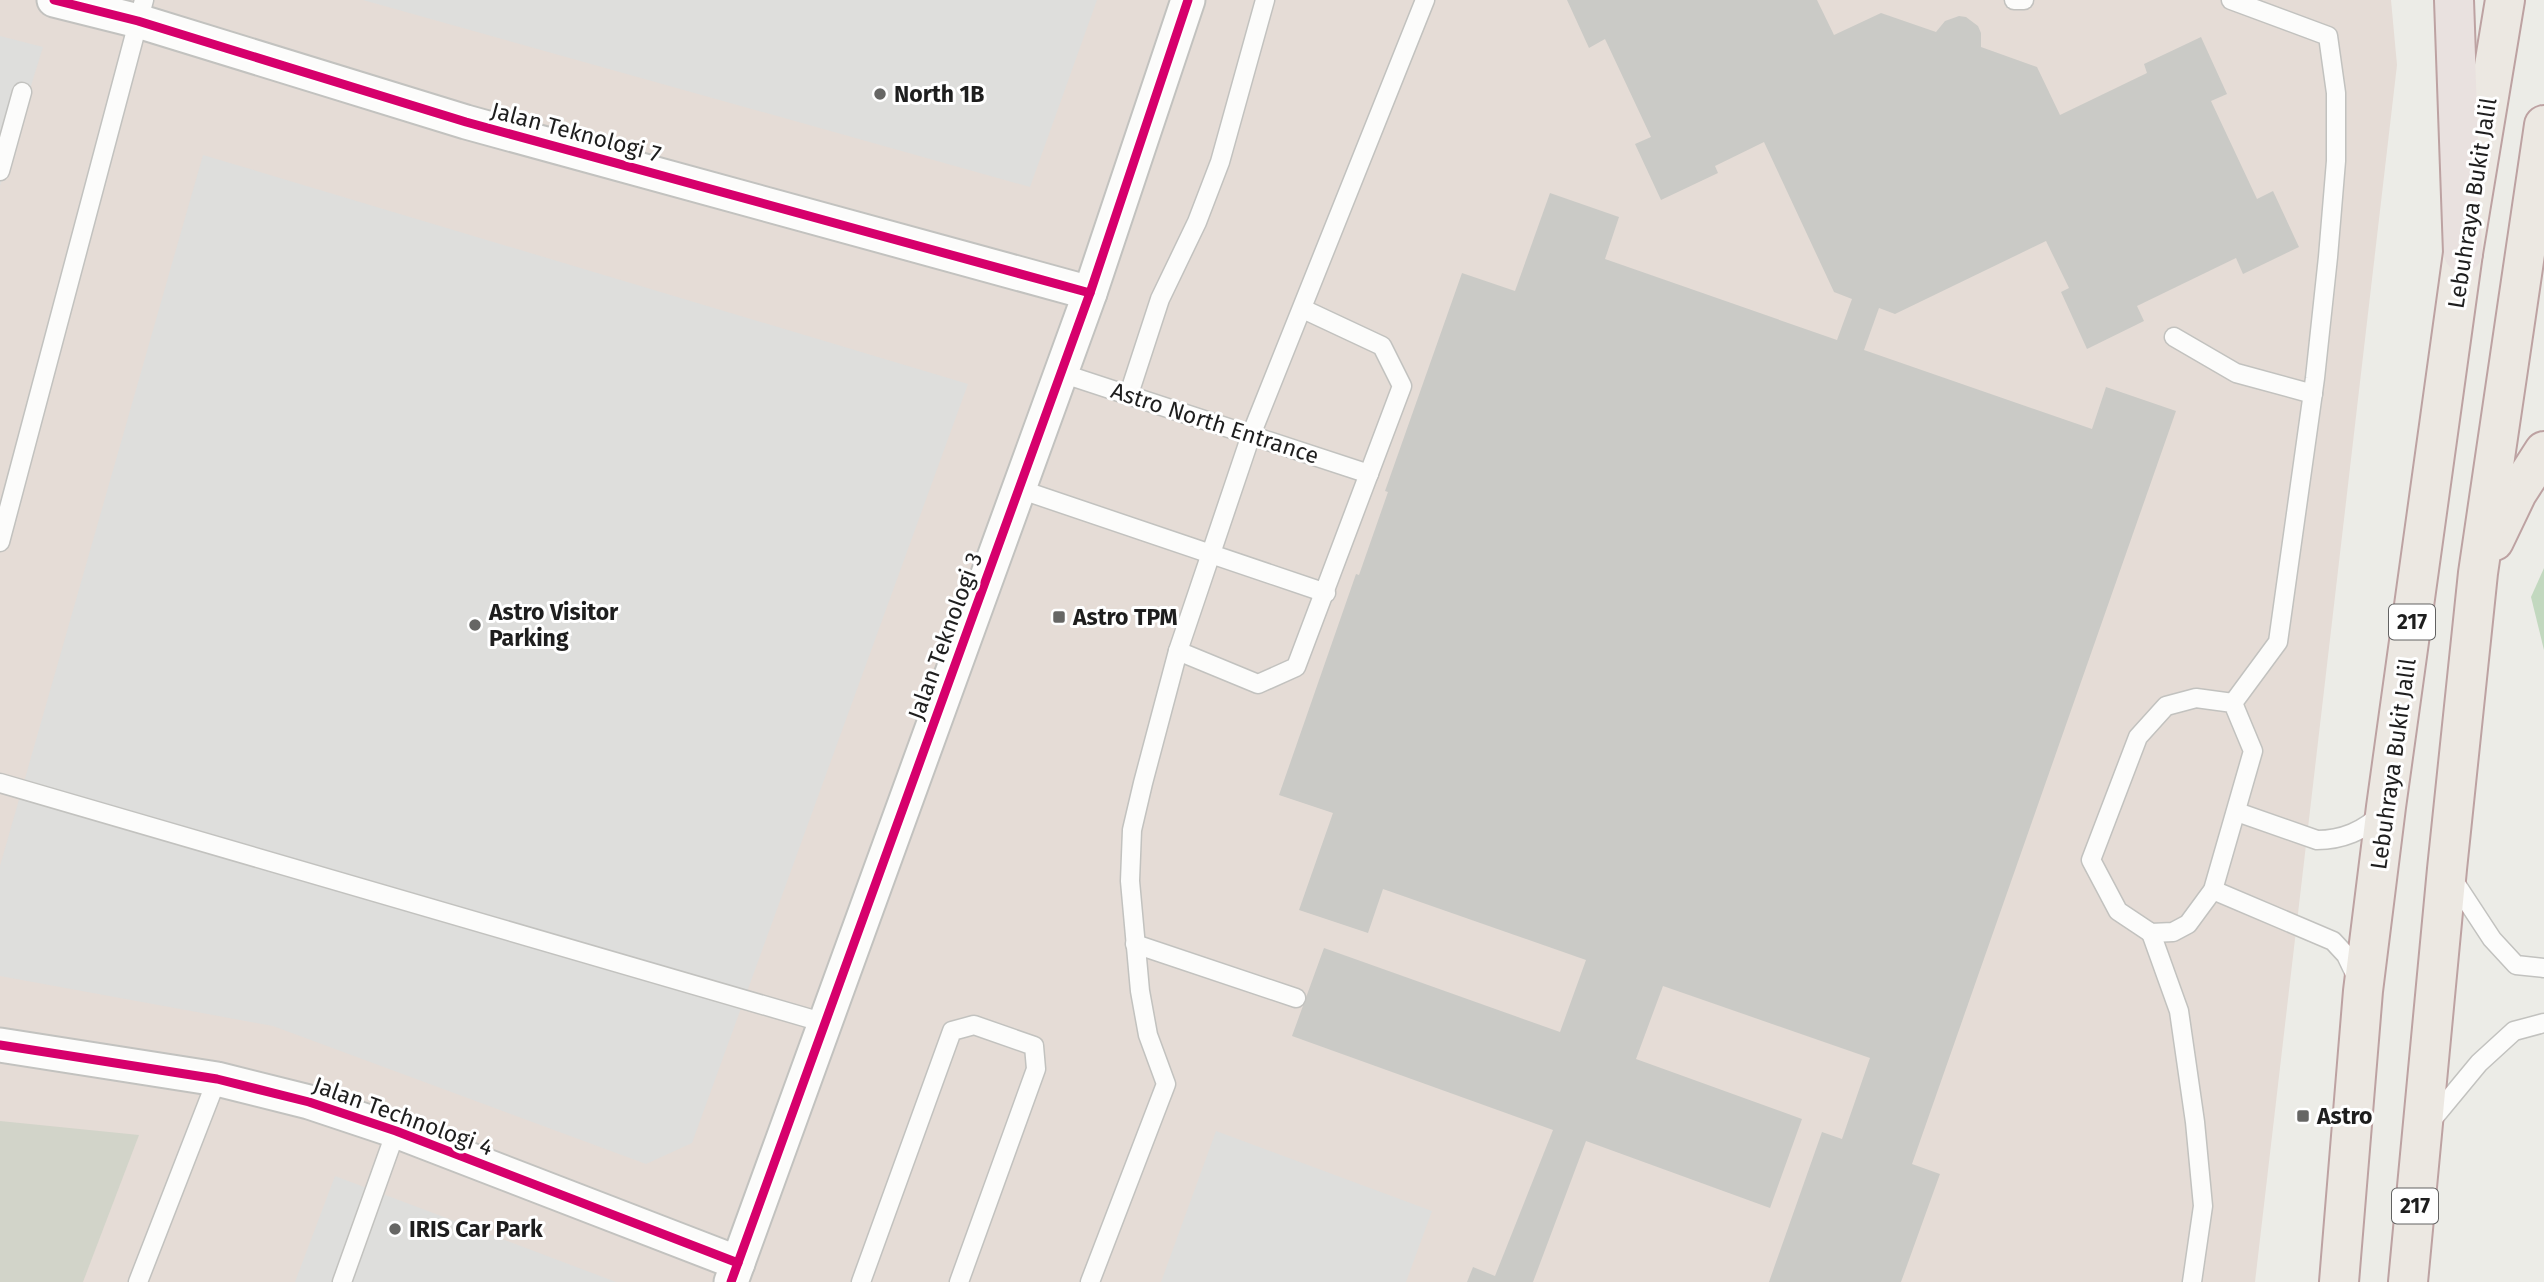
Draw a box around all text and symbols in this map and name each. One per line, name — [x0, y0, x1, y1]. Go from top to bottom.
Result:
place label: North 1B — [894, 80, 984, 108]
marker: North 1B — [872, 86, 888, 102]
street label: Lebuhraya Bukit Jalil — [2442, 95, 2503, 310]
street label: Jalan Teknologi 7 — [488, 96, 664, 168]
street label: Astro North Entrance — [1108, 376, 1322, 470]
street label: Jalan Teknologi 3 — [902, 549, 988, 723]
place label: Astro Visitor Parking — [488, 598, 619, 652]
place label: Astro TPM — [1072, 603, 1178, 631]
road number: 217 — [2389, 604, 2435, 640]
marker: Astro TPM — [1051, 609, 1067, 625]
marker: Astro Visitor Parking — [467, 617, 483, 633]
street label: Lebuhraya Bukit Jalil — [2364, 656, 2422, 871]
street label: Jalan Technologi 4 — [309, 1070, 497, 1162]
place label: Astro — [2316, 1102, 2373, 1130]
marker: Astro — [2295, 1108, 2311, 1124]
road number: 217 — [2392, 1188, 2438, 1224]
place label: IRIS Car Park — [409, 1215, 543, 1243]
marker: IRIS Car Park — [387, 1221, 403, 1237]

